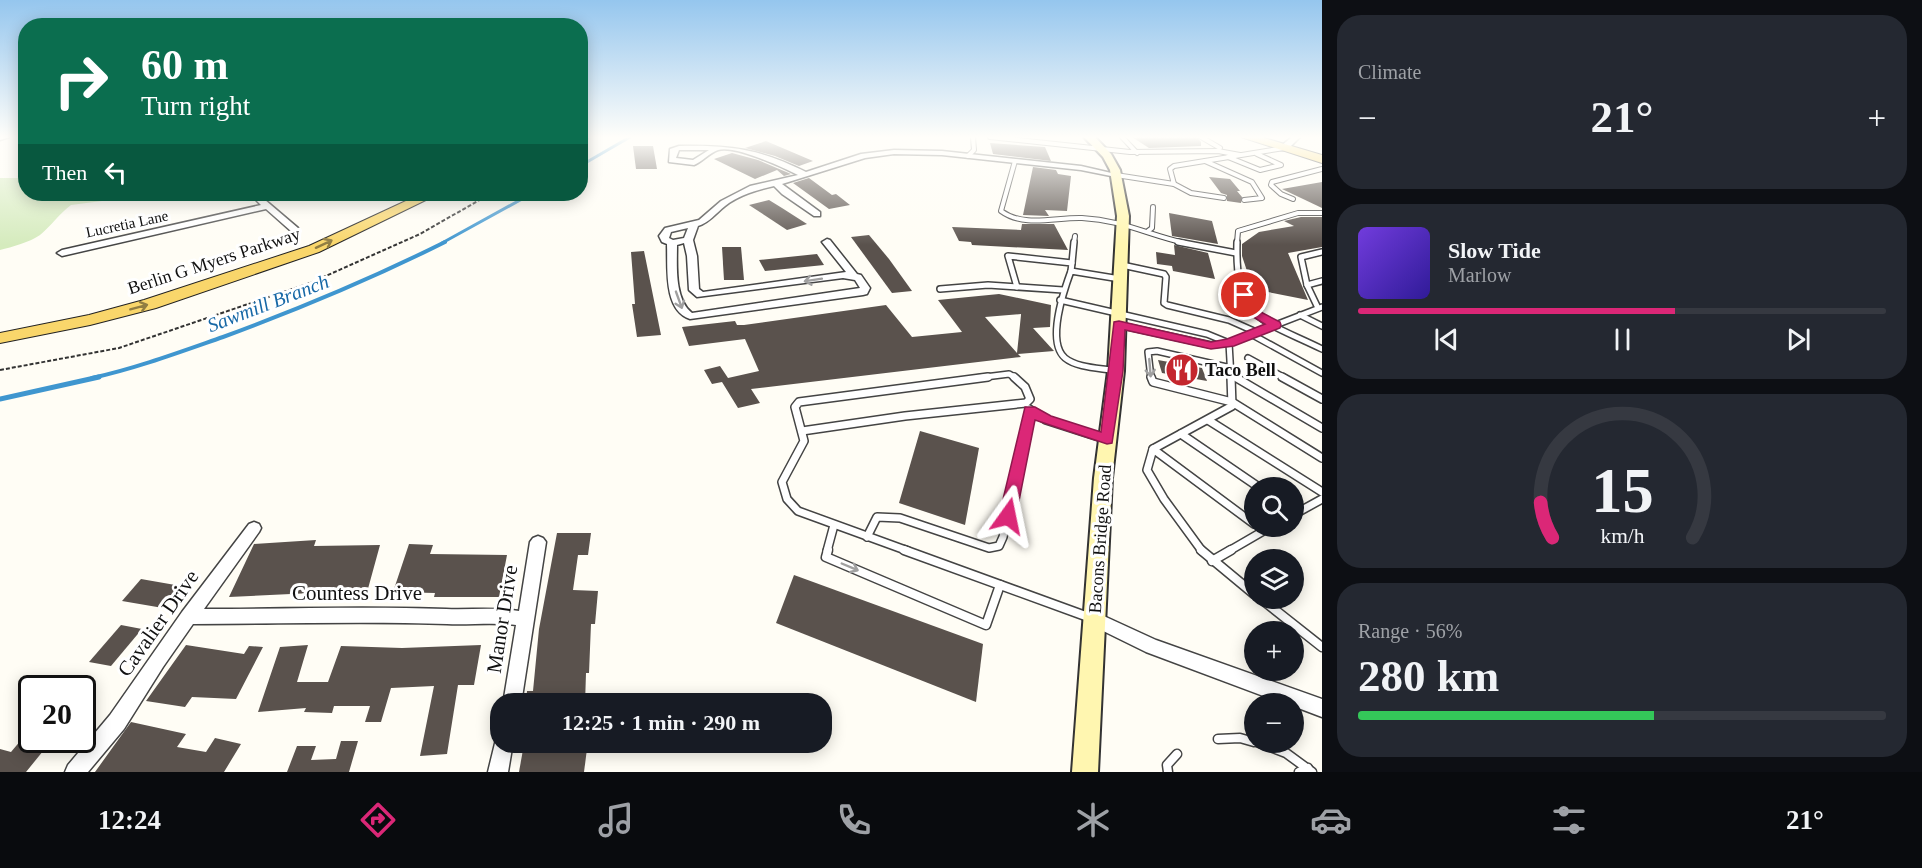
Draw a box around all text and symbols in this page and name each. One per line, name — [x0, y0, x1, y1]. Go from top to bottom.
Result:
icon: right — [42, 42, 120, 120]
text: 60 m — [141, 42, 229, 88]
text: Climate — [1358, 61, 1421, 83]
text: Turn right — [141, 91, 250, 121]
text: 21° — [1591, 92, 1654, 142]
text: − — [1358, 100, 1377, 136]
text: + — [1867, 100, 1886, 136]
icon: left — [99, 156, 132, 189]
text: Then — [42, 160, 87, 185]
street label: Lucretia Lane — [84, 207, 170, 241]
street label: Berlin G Myers Parkway — [125, 224, 303, 298]
one-way arrow — [314, 238, 332, 250]
text: Slow Tide — [1448, 238, 1541, 263]
text: Marlow — [1448, 264, 1511, 286]
pin — [1218, 269, 1269, 320]
water label: Sawmill Branch — [204, 270, 332, 336]
one-way arrow — [804, 274, 823, 285]
icon: arrive — [1227, 278, 1260, 311]
one-way arrow — [674, 291, 685, 309]
one-way arrow — [129, 301, 148, 313]
icon: previous — [1430, 323, 1463, 356]
icon: pause — [1606, 323, 1639, 356]
icon: next — [1782, 323, 1815, 356]
restaurant icon: Taco Bell — [1164, 352, 1200, 388]
one-way arrow — [1145, 357, 1156, 377]
place label: Taco Bell — [1205, 360, 1276, 380]
text: 15 — [1591, 456, 1653, 525]
street label: Bacons Bridge Road — [1085, 464, 1115, 614]
map controls — [1244, 477, 1304, 753]
button: search — [1244, 477, 1304, 537]
position arrow — [976, 484, 1040, 548]
text: km/h — [1600, 524, 1644, 548]
button: layers — [1244, 549, 1304, 609]
one-way arrow — [840, 562, 859, 573]
street label: Manor Drive — [482, 563, 522, 675]
street label: Cavalier Drive — [113, 565, 203, 681]
street label: Countess Drive — [292, 581, 422, 605]
text: Range · 56% — [1358, 620, 1462, 642]
button: + — [1244, 621, 1304, 681]
text: 280 km — [1358, 651, 1499, 701]
speed limit sign: 20 — [18, 675, 96, 753]
button: − — [1244, 693, 1304, 753]
text: 12:25 · 1 min · 290 m — [562, 710, 760, 735]
icon: directions — [357, 799, 399, 841]
icon: music — [595, 799, 637, 841]
icon: phone — [833, 799, 875, 841]
icon: climate — [1072, 799, 1114, 841]
icon: car — [1310, 799, 1352, 841]
icon: filters — [1548, 799, 1590, 841]
text: 12:24 — [98, 805, 161, 835]
text: 21° — [1786, 805, 1824, 835]

